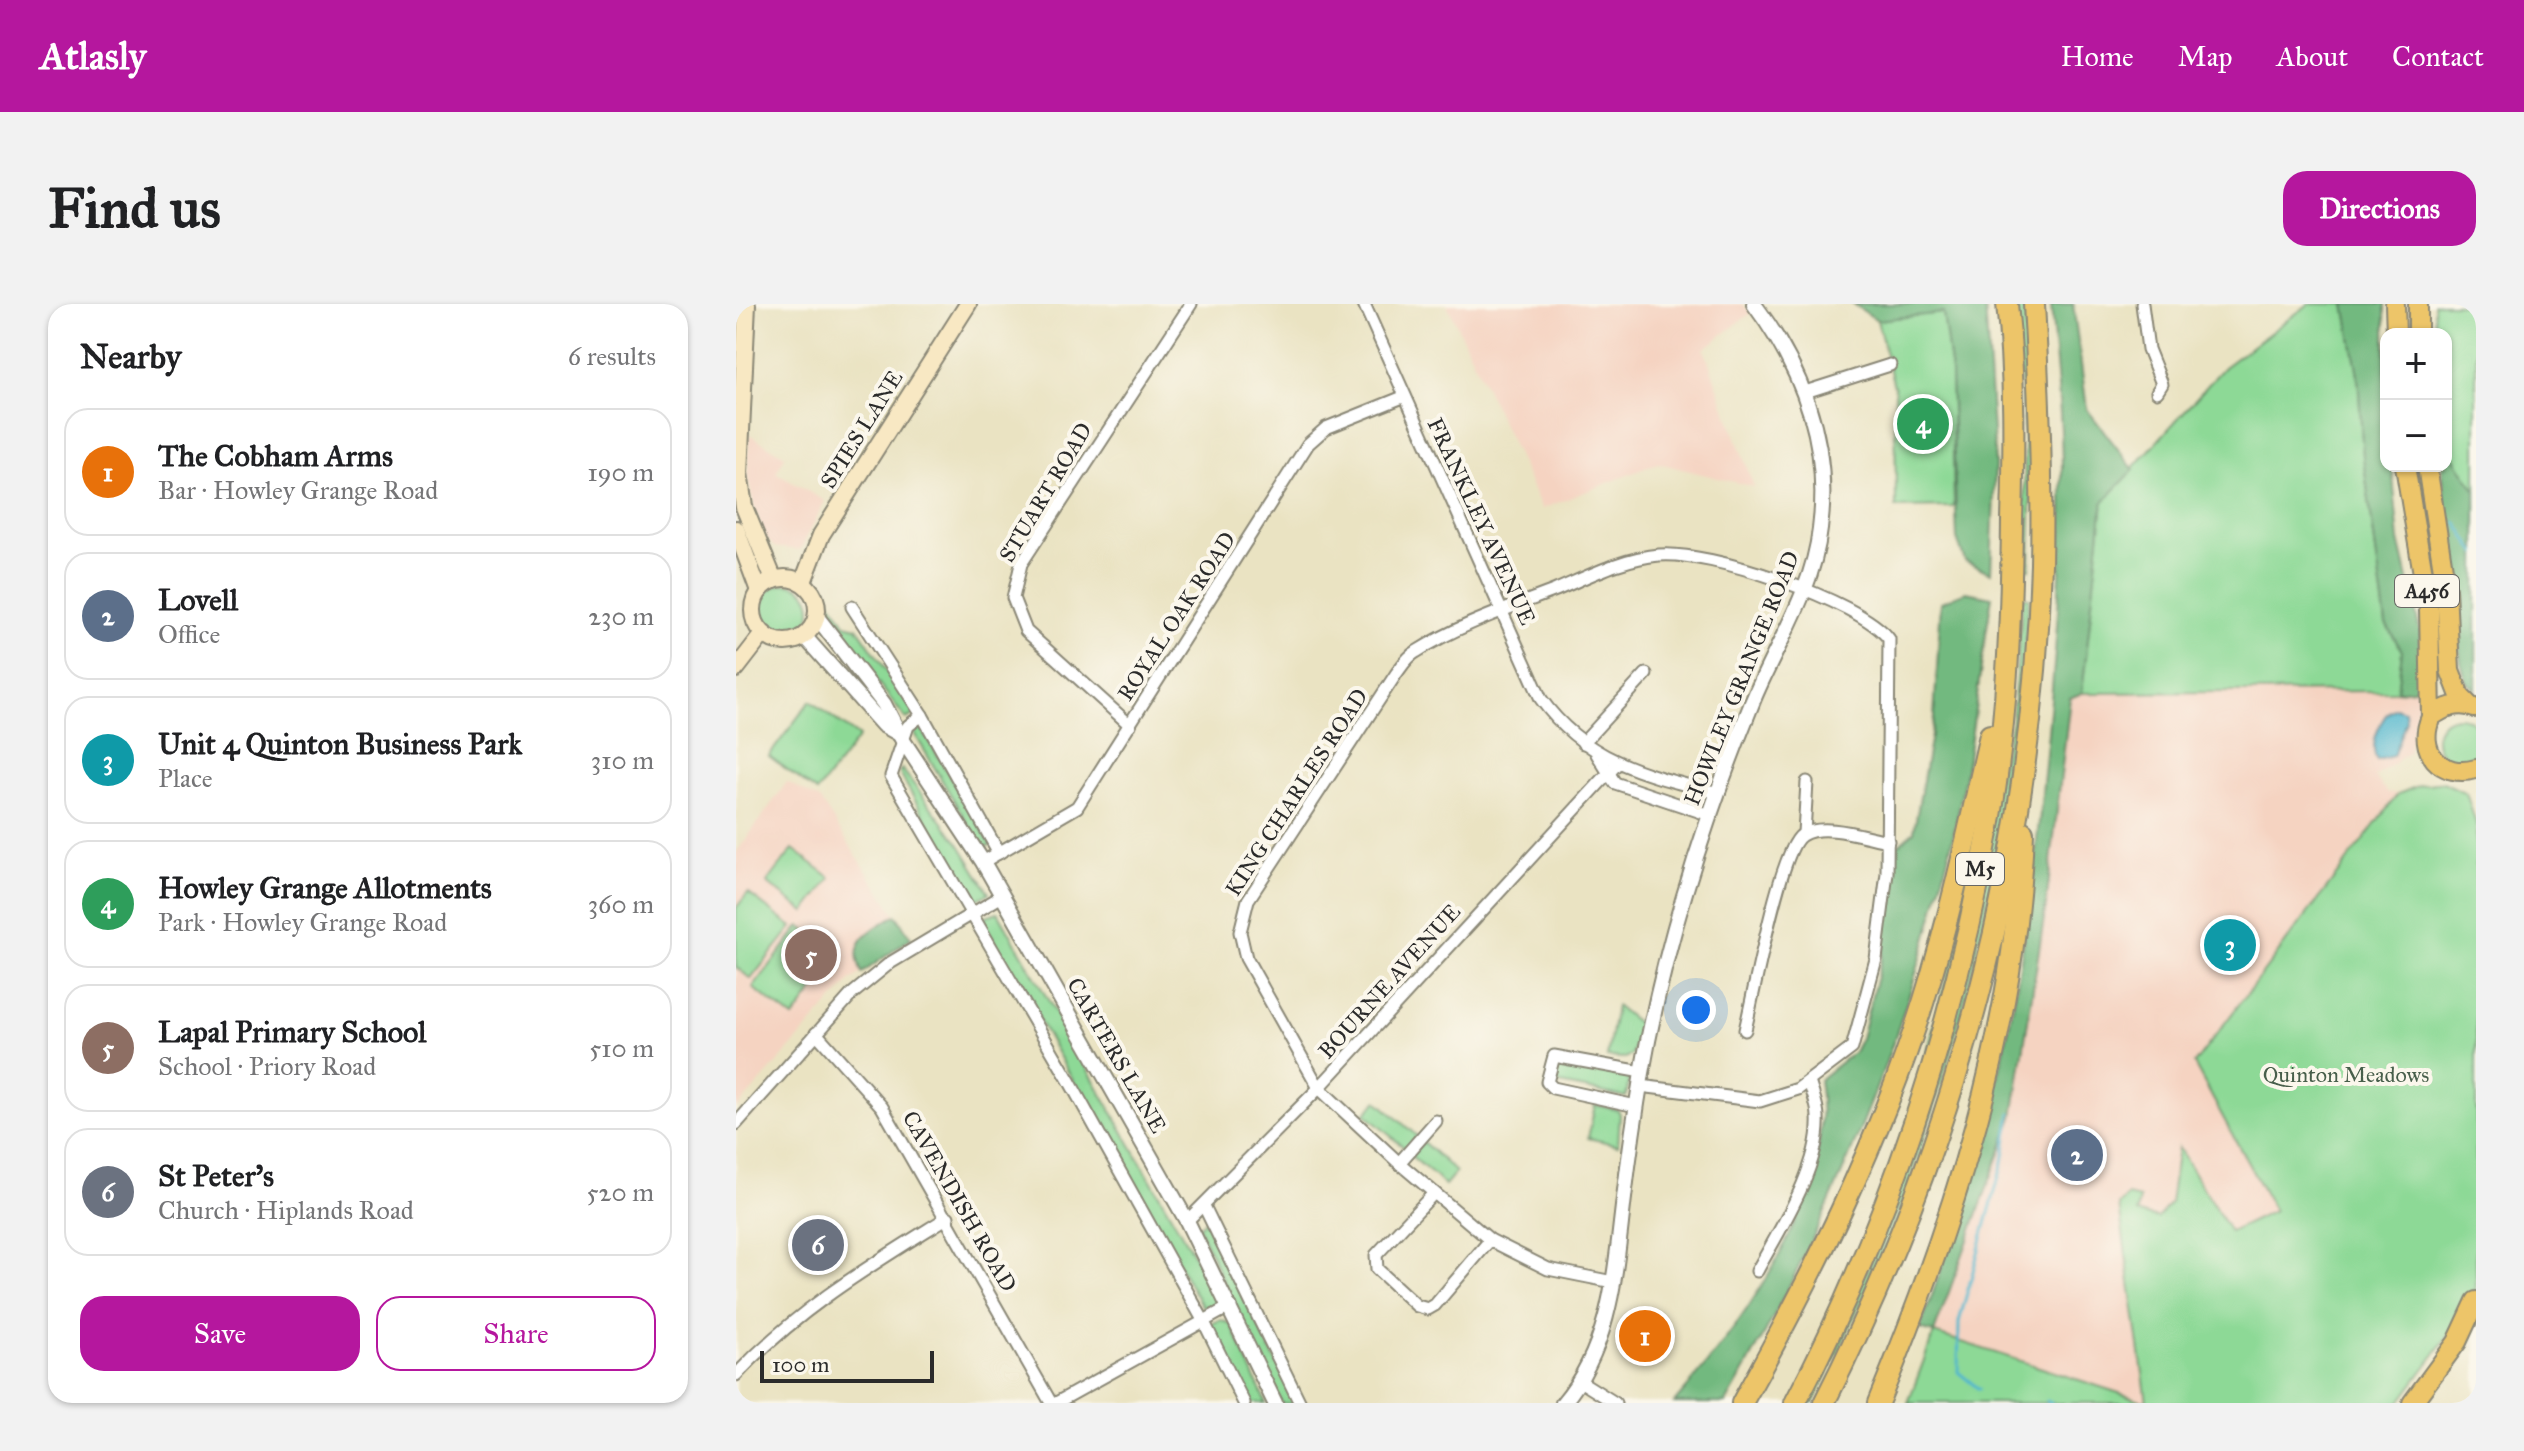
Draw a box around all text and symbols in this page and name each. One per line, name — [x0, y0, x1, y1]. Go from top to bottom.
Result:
text: Atlasly — [40, 33, 146, 79]
text: Home — [2061, 39, 2134, 74]
text: Map — [2178, 39, 2232, 74]
text: About — [2276, 39, 2348, 74]
text: Contact — [2392, 39, 2484, 74]
button: Directions — [2283, 171, 2476, 246]
text: Find us — [48, 174, 221, 242]
map controls — [2380, 328, 2452, 472]
button: + — [2380, 328, 2452, 400]
text: Nearby — [80, 336, 182, 377]
text: 6 results — [568, 340, 656, 372]
street label: SPIES LANE — [814, 365, 908, 493]
pin: 4 — [1897, 394, 1949, 454]
button: − — [2380, 400, 2452, 472]
street label: FRANKLEY AVENUE — [1422, 413, 1542, 629]
street label: STUART ROAD — [993, 418, 1098, 567]
text: The Cobham Arms — [158, 438, 393, 474]
text: 1 — [103, 456, 113, 488]
text: 190 m — [587, 456, 654, 488]
text: Bar · Howley Grange Road — [158, 474, 438, 506]
street label: ROYAL OAK ROAD — [1112, 527, 1241, 706]
street label: HOWLEY GRANGE ROAD — [1678, 547, 1805, 809]
road number: A456 — [2395, 575, 2459, 607]
text: Lovell — [158, 582, 238, 618]
text: 2 — [102, 600, 114, 632]
text: 230 m — [588, 600, 654, 632]
text: Office — [158, 618, 220, 650]
street label: KING CHARLES ROAD — [1219, 684, 1374, 901]
text: Unit 4 Quinton Business Park — [158, 726, 522, 762]
text: 3 — [103, 744, 113, 776]
text: 310 m — [591, 744, 654, 776]
text: Place — [158, 762, 213, 794]
road number: M5 — [1956, 853, 2004, 885]
text: Howley Grange Allotments — [158, 870, 492, 906]
text: 4 — [101, 888, 115, 920]
text: 360 m — [588, 888, 654, 920]
street label: BOURNE AVENUE — [1313, 898, 1466, 1064]
text: Park · Howley Grange Road — [158, 906, 447, 938]
pin: 3 — [2204, 915, 2256, 975]
pin: 5 — [785, 925, 837, 985]
street label: CARTERS LANE — [1061, 973, 1172, 1138]
your location — [1676, 990, 1716, 1030]
text: Lapal Primary School — [158, 1014, 426, 1050]
text: 5 — [102, 1032, 114, 1064]
text: 510 m — [589, 1032, 654, 1064]
text: School · Priory Road — [158, 1050, 376, 1082]
park label: Quinton Meadows — [2263, 1061, 2429, 1088]
street label: CAVENDISH ROAD — [897, 1106, 1022, 1297]
pin: 2 — [2051, 1125, 2103, 1185]
text: St Peter's — [158, 1158, 274, 1194]
text: 6 — [101, 1176, 115, 1208]
text: 520 m — [587, 1176, 654, 1208]
text: Church · Hiplands Road — [158, 1194, 414, 1226]
pin: 6 — [792, 1215, 844, 1275]
button: Save — [80, 1296, 360, 1371]
button: Share — [376, 1296, 656, 1371]
pin: 1 — [1619, 1306, 1671, 1366]
scale bar — [760, 1347, 934, 1383]
text: 100 m — [772, 1351, 829, 1378]

